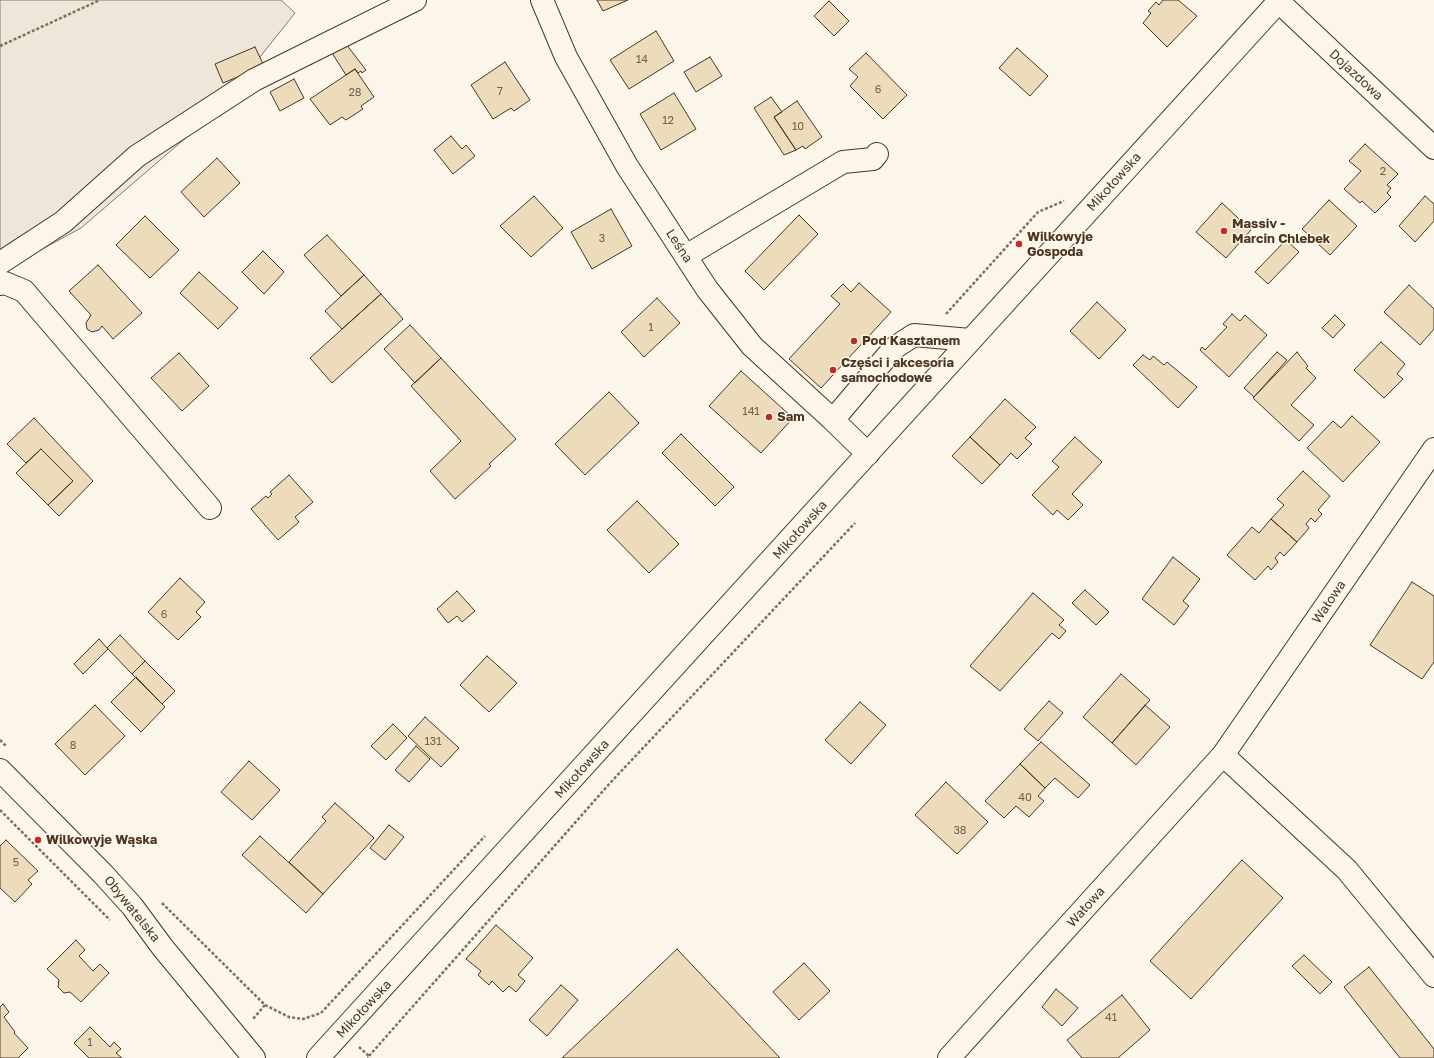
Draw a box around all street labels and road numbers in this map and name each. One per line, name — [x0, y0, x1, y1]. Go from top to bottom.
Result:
street label: Dojazdowa — [1326, 46, 1386, 104]
street label: Mikołowska — [1084, 149, 1144, 215]
street label: Leśna — [662, 226, 696, 266]
street label: Mikołowska — [770, 497, 830, 563]
street label: Wałowa — [1309, 577, 1349, 627]
street label: Mikołowska — [552, 736, 612, 802]
street label: Obywatelska — [101, 873, 163, 945]
street label: Wałowa — [1064, 884, 1108, 930]
street label: Mikołowska — [333, 977, 395, 1041]

